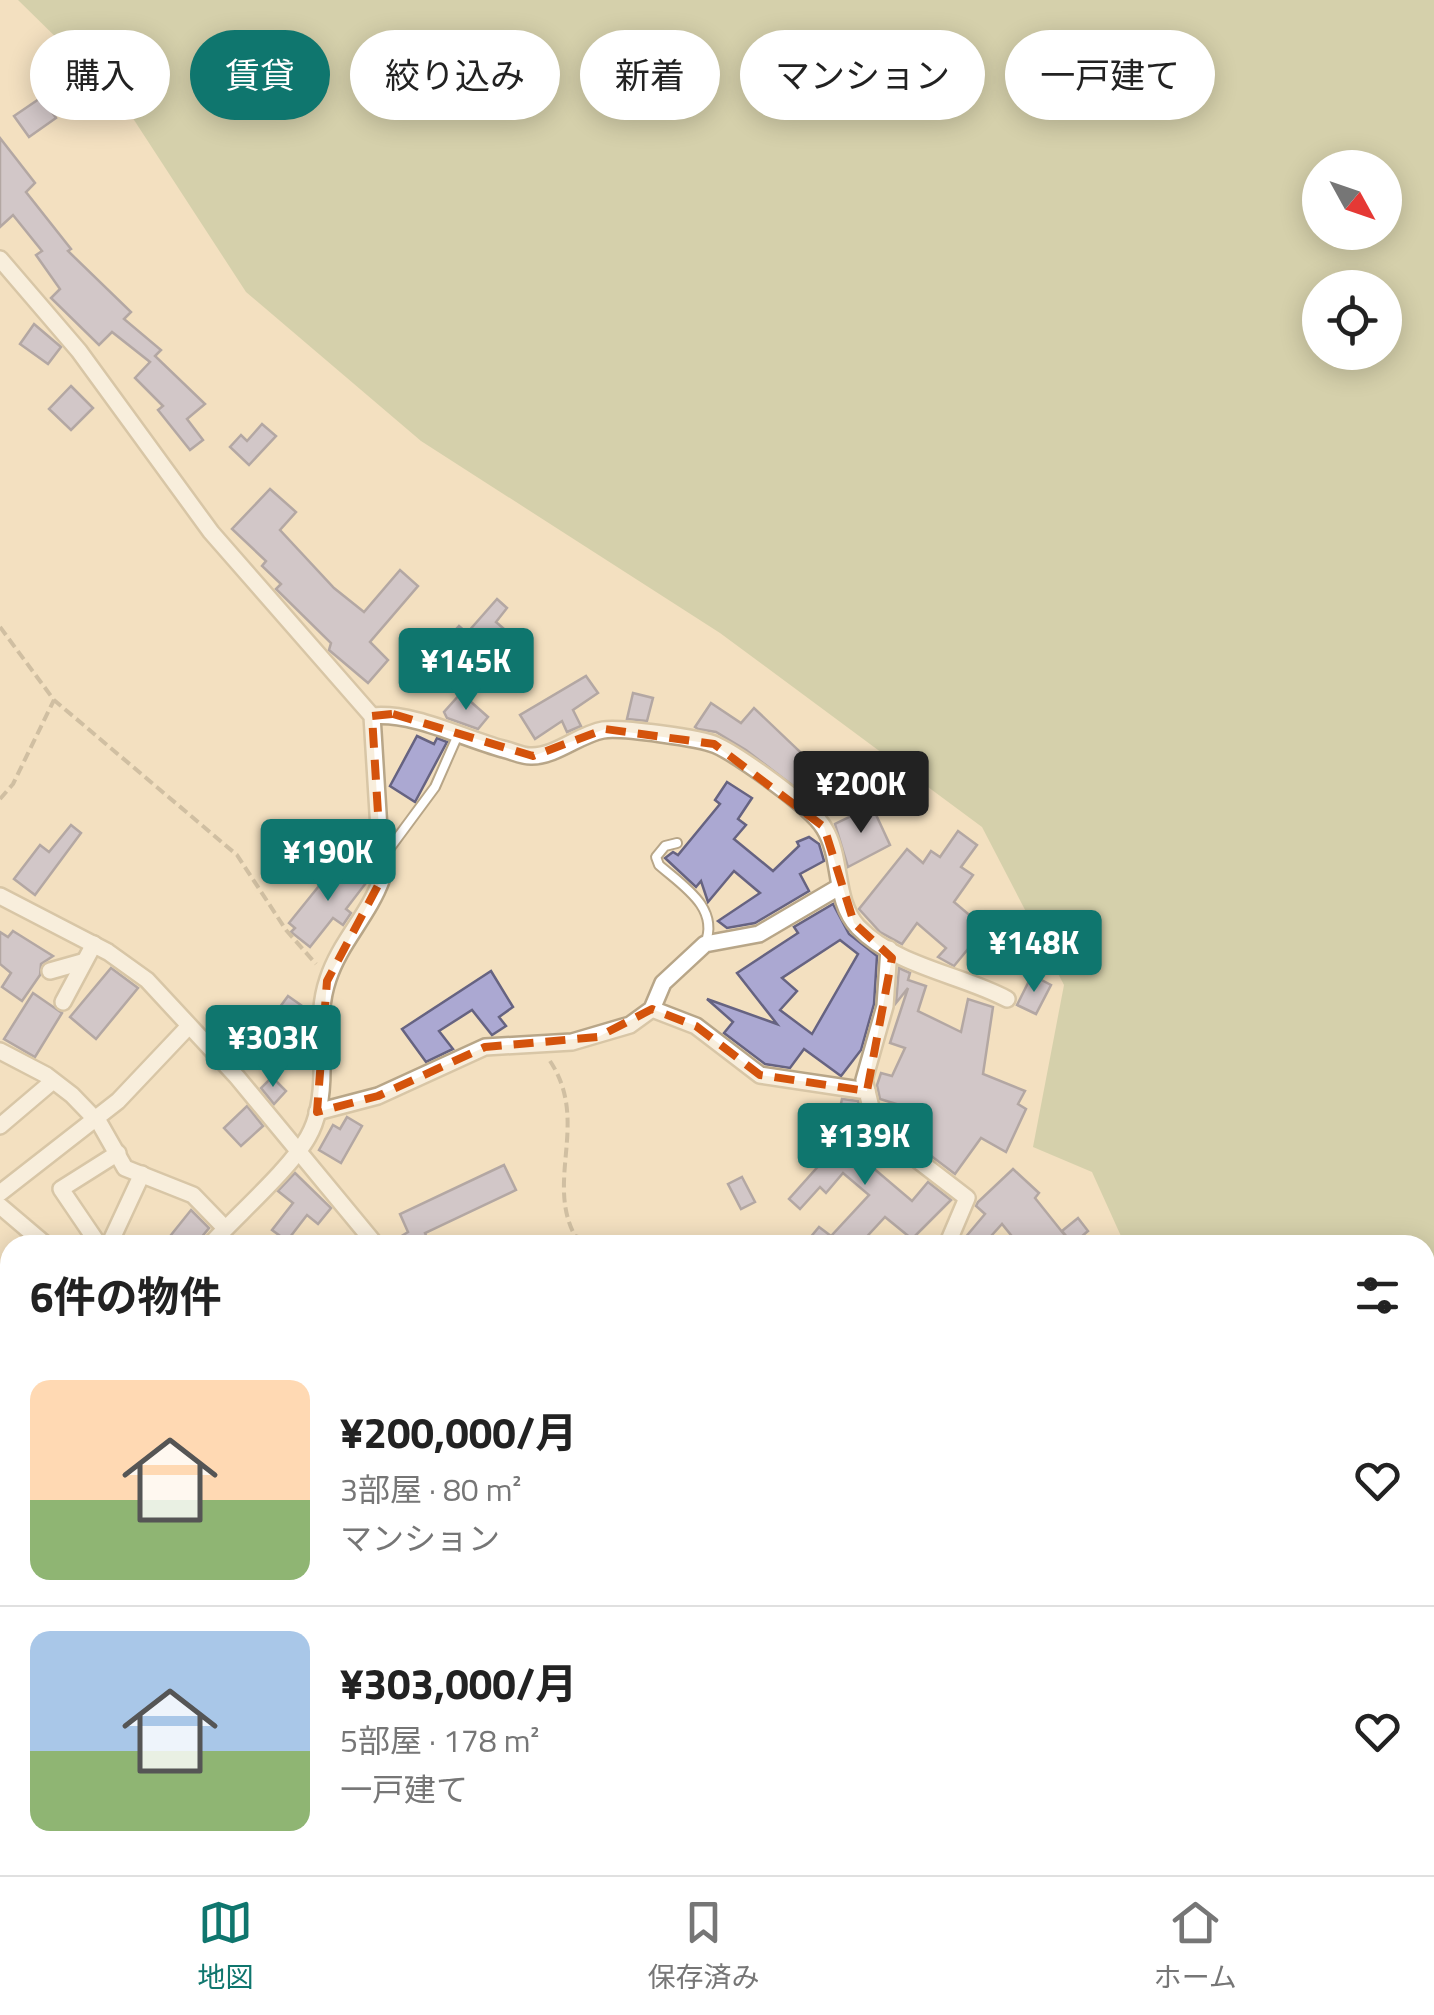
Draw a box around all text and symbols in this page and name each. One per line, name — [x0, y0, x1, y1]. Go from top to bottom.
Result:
chip: 購入 — [30, 30, 170, 120]
chip: 賃貸 — [190, 30, 330, 120]
chip: 絞り込み — [350, 30, 560, 120]
chip: 新着 — [580, 30, 720, 120]
chip: マンション — [740, 30, 985, 120]
chip: 一戸建て — [1005, 30, 1215, 120]
north arrow — [1302, 150, 1402, 250]
map controls — [1302, 150, 1402, 370]
button: locate — [1302, 270, 1402, 370]
pin: ¥145K — [396, 628, 536, 713]
text: ¥145K — [421, 636, 511, 684]
pin: ¥200K — [791, 751, 931, 836]
text: ¥200K — [816, 759, 906, 807]
pin: ¥190K — [258, 819, 398, 904]
text: ¥190K — [283, 827, 373, 875]
pin: ¥148K — [964, 910, 1104, 995]
text: ¥148K — [989, 918, 1079, 966]
pin: ¥303K — [203, 1005, 343, 1090]
text: ¥303K — [228, 1013, 318, 1061]
pin: ¥139K — [795, 1103, 935, 1188]
text: ¥139K — [820, 1111, 910, 1159]
text: 6件の物件 — [30, 1264, 222, 1328]
icon: filters — [1350, 1268, 1405, 1323]
text: ¥200,000/月 — [340, 1400, 577, 1464]
icon: home — [110, 1420, 230, 1540]
icon: heart — [1350, 1453, 1405, 1508]
text: 3部屋 · 80 m² — [340, 1465, 522, 1513]
text: マンション — [340, 1514, 500, 1562]
text: ¥303,000/月 — [340, 1651, 577, 1715]
icon: home — [110, 1671, 230, 1791]
icon: heart — [1350, 1704, 1405, 1759]
text: 5部屋 · 178 m² — [340, 1716, 539, 1764]
text: 一戸建て — [340, 1765, 468, 1813]
tab: 地図 — [197, 1895, 253, 1998]
tab: 保存済み — [647, 1895, 759, 1998]
tab: ホーム — [1154, 1895, 1237, 1998]

